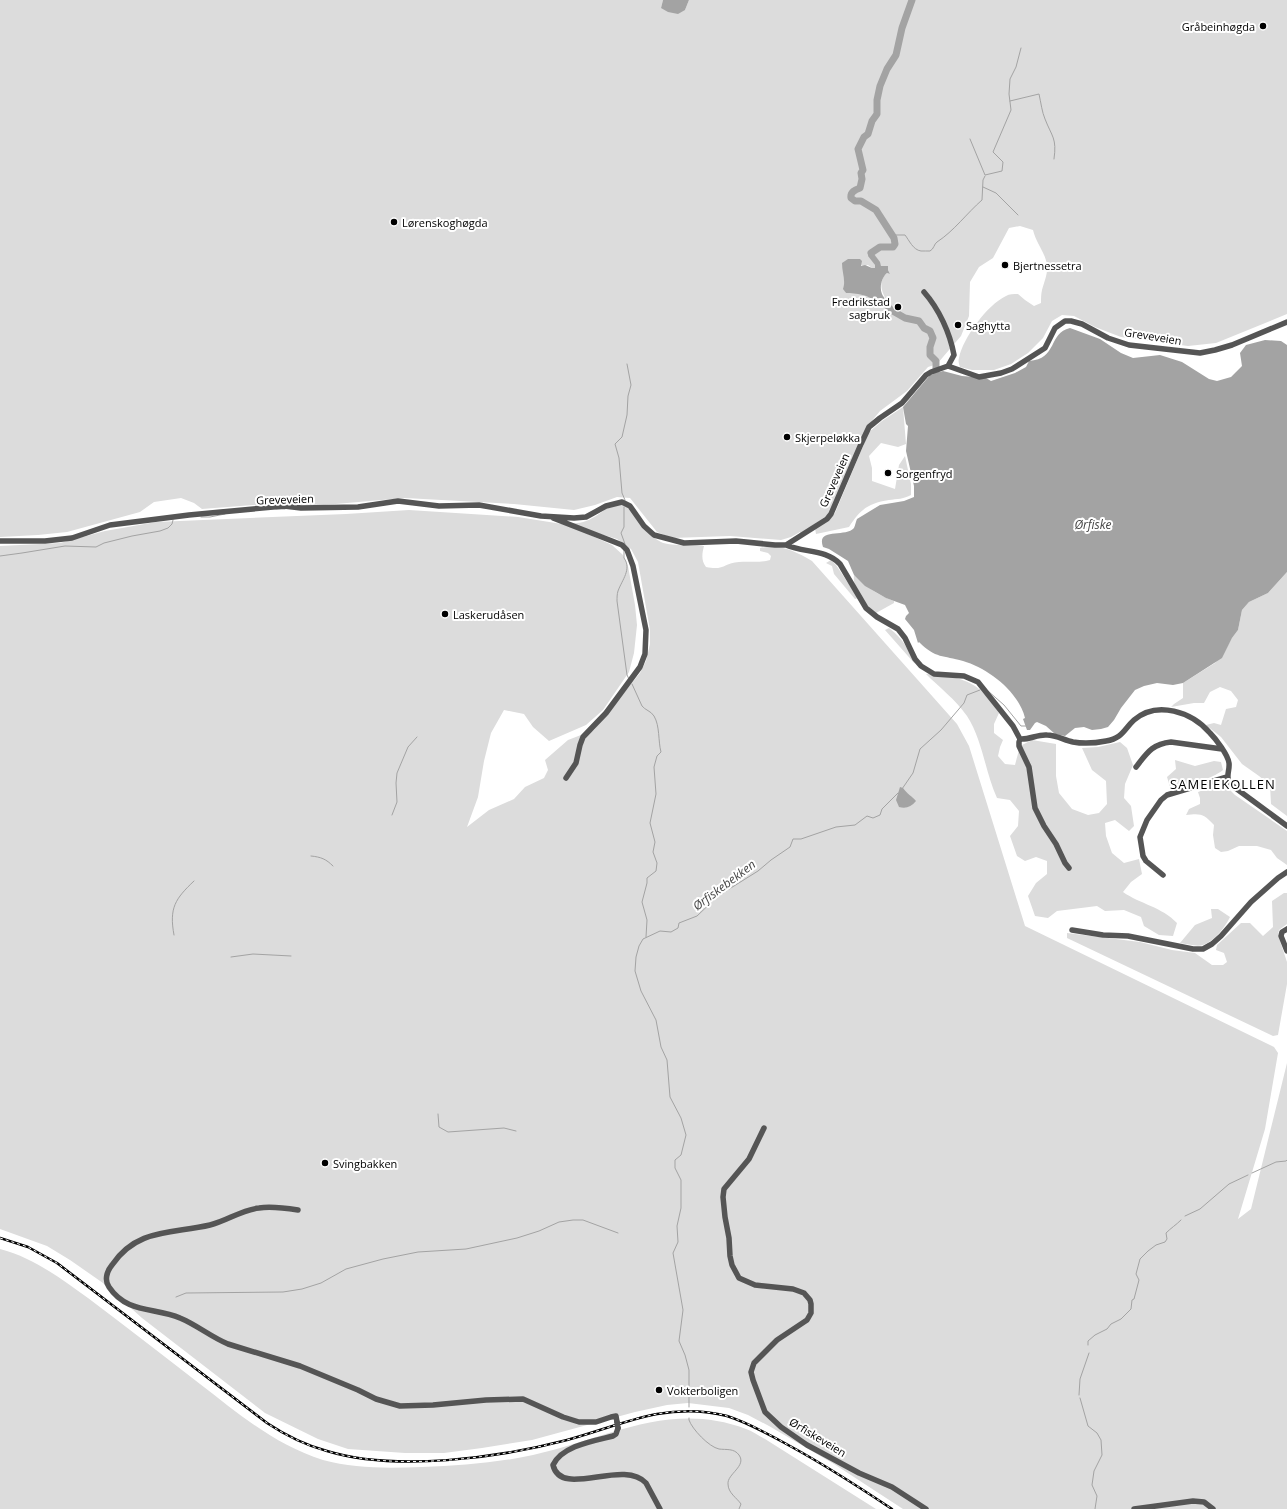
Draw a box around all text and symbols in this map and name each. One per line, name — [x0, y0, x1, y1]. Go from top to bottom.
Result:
place label: Gråbeinhøgda — [1182, 19, 1255, 34]
marker: Gråbeinhøgda — [1258, 21, 1268, 31]
place label: Lørenskoghøgda — [402, 215, 488, 230]
marker: Lørenskoghøgda — [389, 217, 399, 227]
place label: Bjertnessetra — [1013, 258, 1082, 273]
marker: Bjertnessetra — [1000, 260, 1010, 270]
place label: Fredrikstad sagbruk — [832, 294, 890, 322]
marker: Fredrikstad sagbruk — [893, 302, 903, 312]
place label: Saghytta — [966, 318, 1010, 333]
marker: Saghytta — [953, 320, 963, 330]
street label: Greveveien — [1123, 324, 1183, 348]
place label: Skjerpeløkka — [795, 430, 860, 445]
marker: Skjerpeløkka — [782, 432, 792, 442]
street label: Greveveien — [815, 451, 853, 509]
place label: Sorgenfryd — [896, 466, 952, 481]
marker: Sorgenfryd — [883, 468, 893, 478]
street label: Greveveien — [256, 490, 314, 508]
water label: Ørfiske — [1074, 516, 1112, 533]
place label: Laskerudåsen — [453, 607, 524, 622]
marker: Laskerudåsen — [440, 609, 450, 619]
district label: SAMEIEKOLLEN — [1170, 775, 1276, 793]
water label: Ørfiskebekken — [689, 856, 759, 914]
place label: Svingbakken — [333, 1156, 397, 1171]
marker: Svingbakken — [320, 1158, 330, 1168]
place label: Vokterboligen — [667, 1383, 738, 1398]
marker: Vokterboligen — [654, 1385, 664, 1395]
street label: Ørfiskeveien — [787, 1414, 849, 1460]

